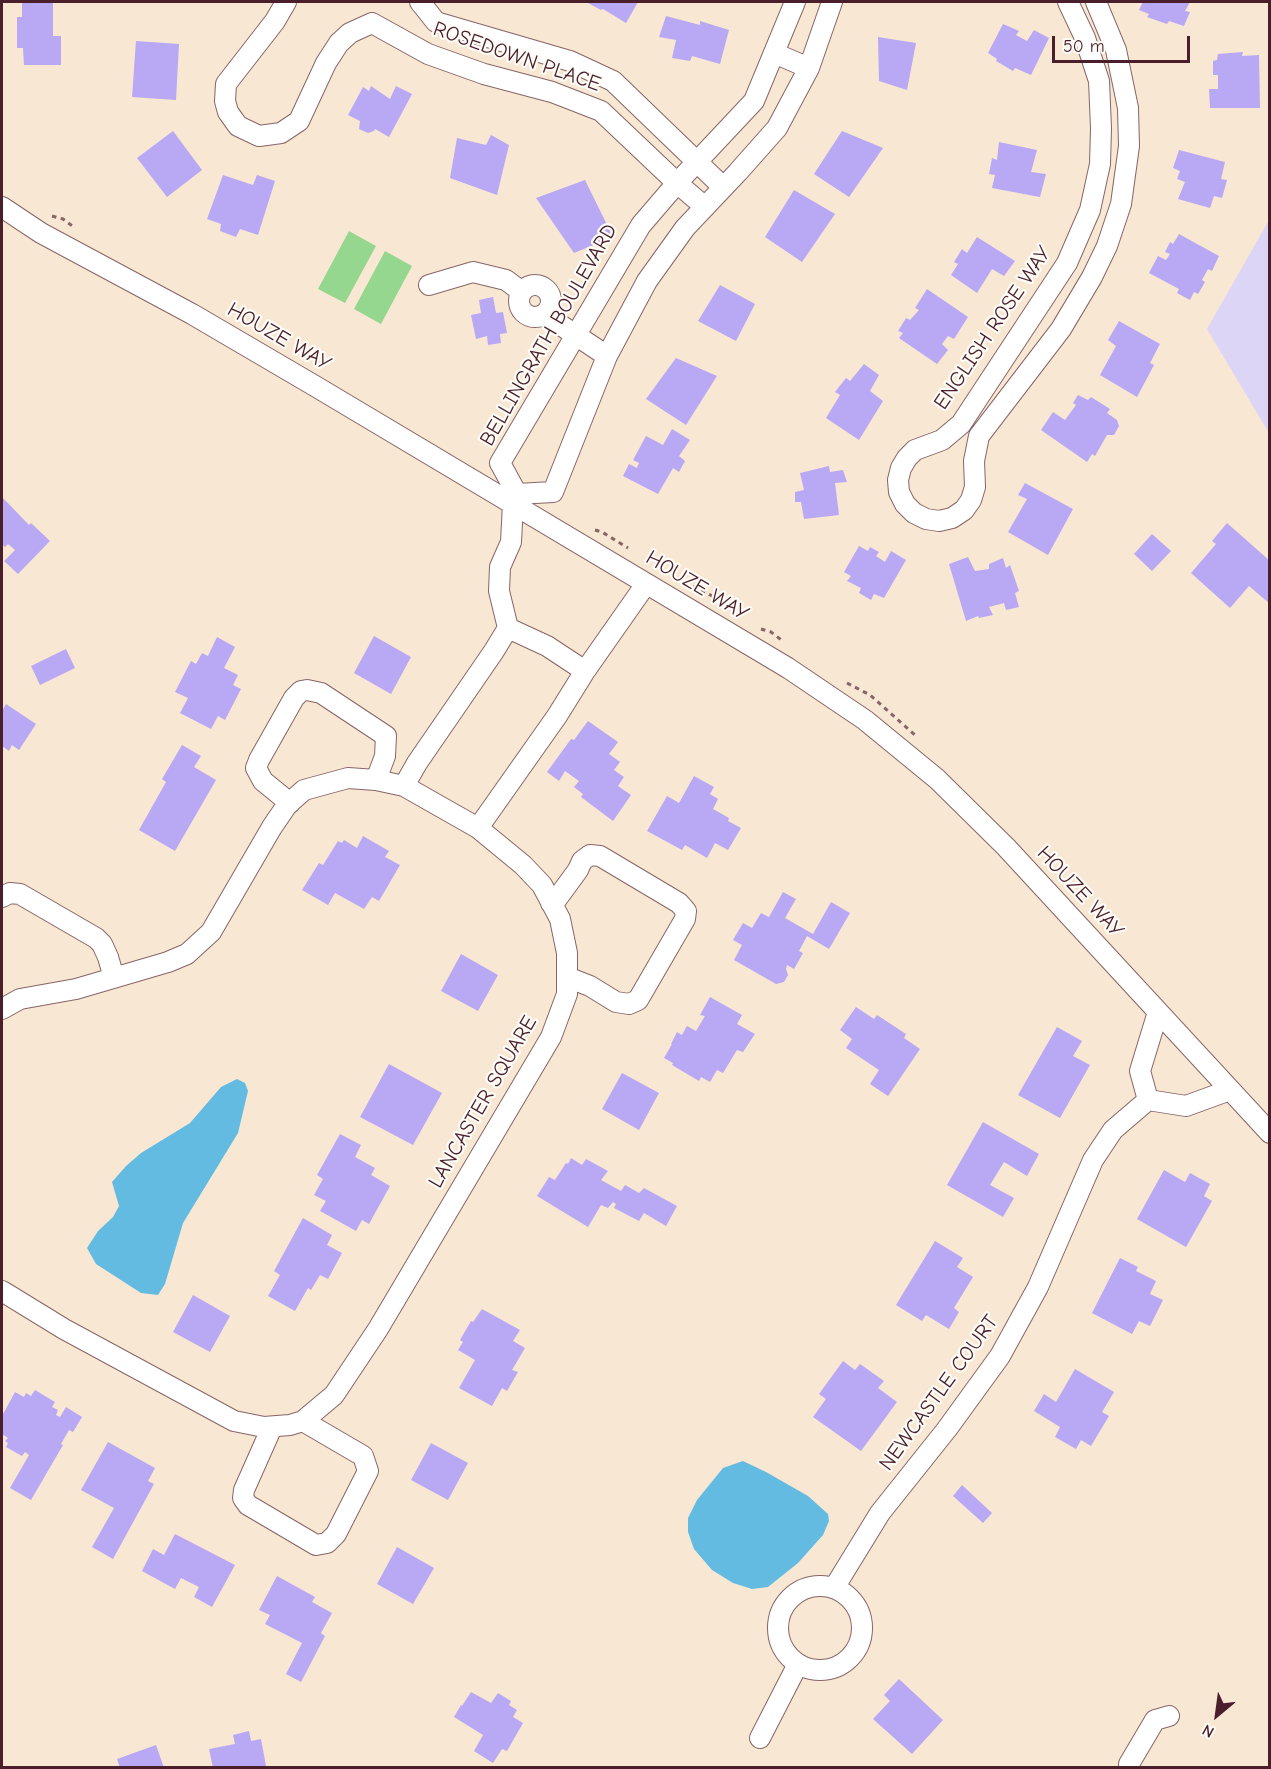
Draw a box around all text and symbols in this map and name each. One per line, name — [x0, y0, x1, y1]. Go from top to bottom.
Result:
street label: ROSEDOWN PLACE — [430, 17, 604, 97]
scale bar — [1055, 24, 1193, 62]
text: 50 m — [1063, 36, 1105, 57]
street label: BELLINGRATH BOULEVARD — [475, 220, 623, 450]
street label: ENGLISH ROSE WAY — [929, 241, 1057, 415]
street label: HOUZE WAY — [223, 297, 335, 377]
street label: HOUZE WAY — [641, 545, 753, 627]
street label: HOUZE WAY — [1031, 841, 1129, 943]
street label: LANCASTER SQUARE — [423, 1012, 543, 1192]
street label: NEWCASTLE COURT — [874, 1310, 1004, 1476]
north arrow — [1187, 1685, 1247, 1745]
text: N — [1199, 1720, 1217, 1741]

